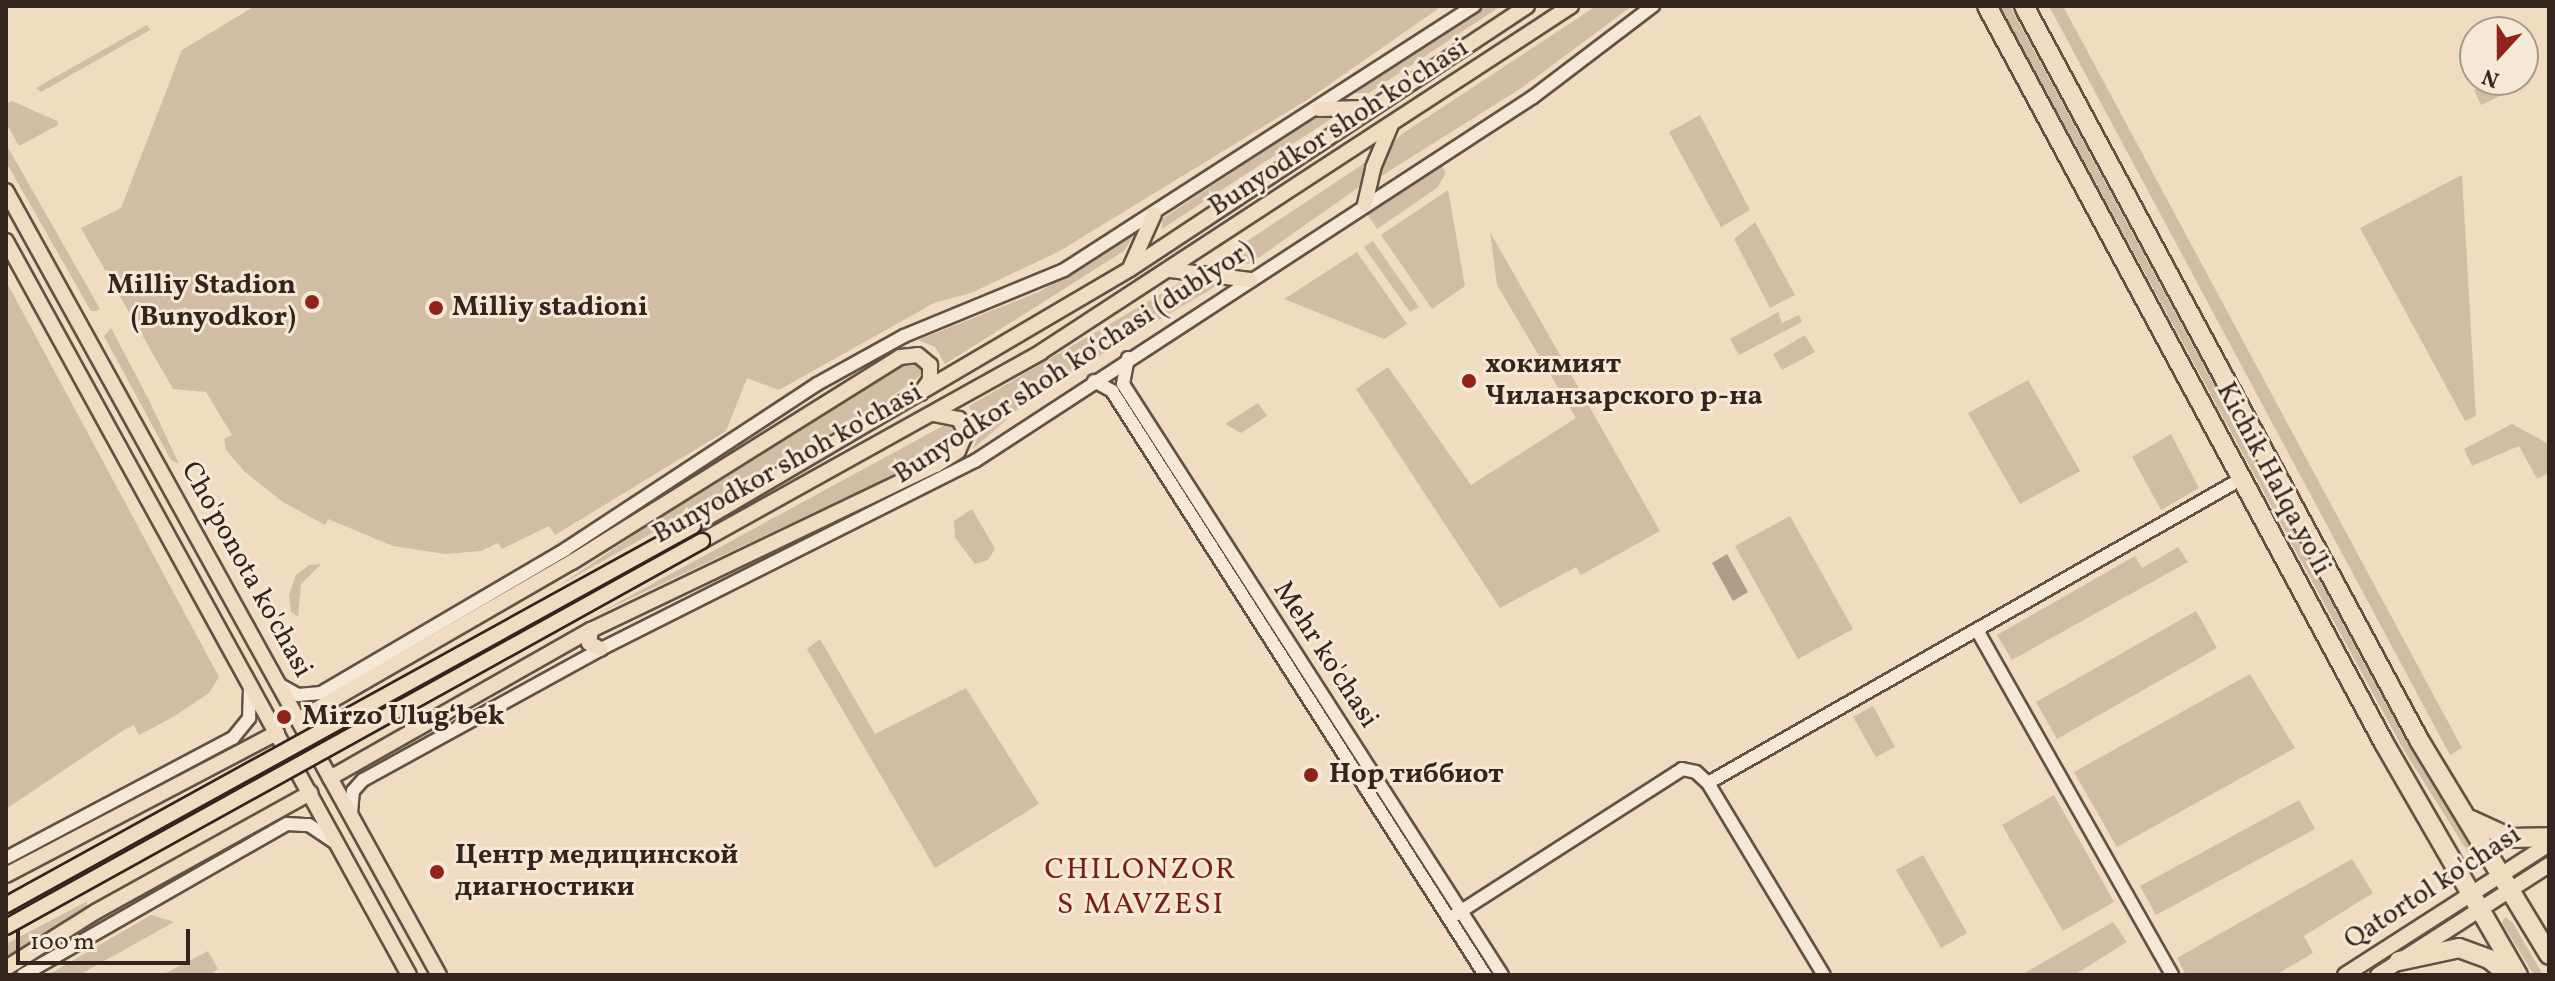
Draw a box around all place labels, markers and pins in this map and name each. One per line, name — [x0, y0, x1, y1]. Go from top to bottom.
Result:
place label: Milliy Stadion (Bunyodkor) — [107, 269, 296, 335]
place label: Milliy stadioni — [452, 291, 648, 325]
marker: Milliy Stadion (Bunyodkor) — [303, 293, 321, 311]
marker: Milliy stadioni — [427, 299, 445, 317]
place label: хокимият Чиланзарского р-на — [1485, 348, 1763, 414]
marker: хокимият Чиланзарского р-на — [1460, 372, 1478, 390]
place label: Mirzo Ulugʻbek — [302, 700, 505, 734]
marker: Mirzo Ulugʻbek — [273, 706, 295, 728]
place label: Нор тиббиот — [1329, 758, 1504, 792]
marker: Нор тиббиот — [1300, 764, 1322, 786]
place label: Центр медицинской диагностики — [455, 839, 738, 905]
marker: Центр медицинской диагностики — [426, 861, 448, 883]

